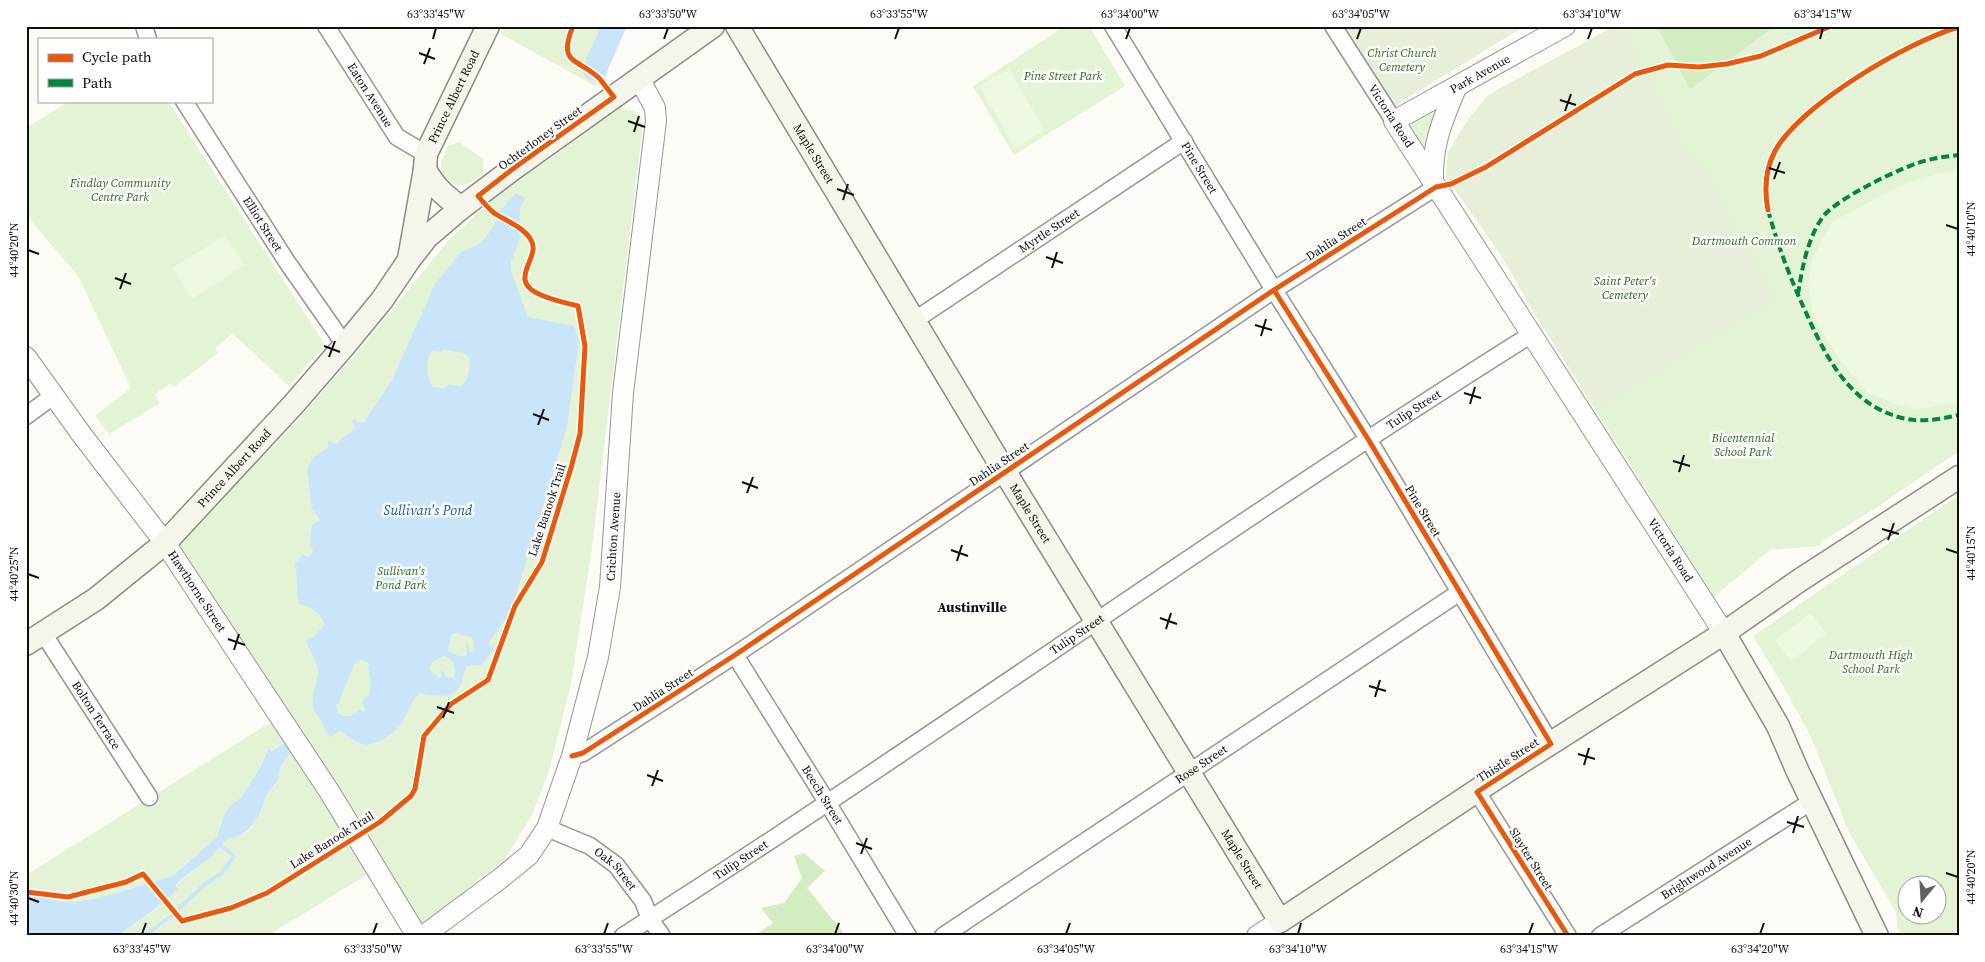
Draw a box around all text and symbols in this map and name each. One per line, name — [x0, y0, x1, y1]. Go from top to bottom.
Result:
text: 63°33'45"W — [407, 6, 465, 22]
text: 63°33'50"W — [639, 6, 697, 22]
text: 63°33'55"W — [870, 6, 928, 22]
text: 63°34'00"W — [1101, 6, 1159, 22]
text: 63°34'05"W — [1332, 6, 1390, 22]
text: 63°34'10"W — [1563, 6, 1621, 22]
text: 63°34'15"W — [1794, 6, 1852, 22]
legend — [38, 38, 212, 102]
park label: Christ Church Cemetery — [1367, 45, 1437, 75]
text: Cycle path — [82, 46, 152, 67]
street label: Prince Albert Road — [424, 47, 483, 146]
street label: Park Avenue — [1447, 51, 1513, 97]
street label: Eaton Avenue — [344, 60, 397, 130]
park label: Pine Street Park — [1023, 68, 1103, 84]
text: Path — [82, 72, 112, 93]
street label: Victoria Road — [1365, 81, 1418, 151]
street label: Ochterloney Street — [495, 102, 585, 174]
street label: Maple Street — [790, 121, 838, 187]
street label: Pine Street — [1177, 139, 1221, 197]
park label: Findlay Community Centre Park — [69, 175, 171, 205]
street label: Elliot Street — [239, 193, 286, 255]
text: 44°40'10"N — [1963, 201, 1979, 257]
street label: Myrtle Street — [1016, 205, 1082, 257]
street label: Dahlia Street — [1303, 213, 1369, 264]
text: 44°40'20"N — [6, 222, 22, 278]
park label: Dartmouth Common — [1691, 233, 1796, 249]
park label: Saint Peter's Cemetery — [1594, 273, 1657, 303]
street label: Tulip Street — [1383, 386, 1444, 433]
street label: Prince Albert Road — [194, 425, 275, 511]
park label: Bicentennial School Park — [1711, 430, 1775, 460]
street label: Dahlia Street — [966, 438, 1032, 490]
street label: Lake Banook Trail — [524, 461, 570, 558]
street label: Maple Street — [1006, 481, 1055, 546]
street label: Pine Street — [1401, 482, 1445, 540]
street label: Crichton Avenue — [602, 492, 624, 582]
water label: Sullivan's Pond — [384, 500, 473, 520]
street label: Victoria Road — [1644, 515, 1697, 585]
text: 44°40'15"N — [1963, 525, 1979, 581]
text: 44°40'25"N — [6, 546, 22, 602]
street label: Hawthorne Street — [164, 547, 230, 635]
park label: Sullivan's Pond Park — [374, 563, 427, 593]
district label: Austinville — [937, 597, 1007, 617]
street label: Tulip Street — [1047, 610, 1107, 658]
park label: Dartmouth High School Park — [1828, 647, 1914, 677]
street label: Dahlia Street — [630, 664, 696, 715]
street label: Bolton Terrace — [68, 678, 124, 753]
street label: Thistle Street — [1474, 734, 1542, 786]
street label: Rose Street — [1172, 741, 1230, 787]
street label: Beech Street — [798, 762, 847, 828]
street label: Lake Banook Trail — [287, 807, 378, 872]
street label: Slayter Street — [1505, 825, 1557, 893]
street label: Maple Street — [1218, 826, 1266, 892]
street label: Brightwood Avenue — [1658, 833, 1755, 903]
street label: Tulip Street — [710, 836, 771, 884]
street label: Oak Street — [591, 844, 640, 894]
text: 44°40'20"N — [1963, 849, 1979, 905]
text: 44°40'30"N — [6, 870, 22, 926]
north arrow — [1898, 874, 1948, 924]
text: N — [1910, 901, 1926, 923]
text: 63°33'45"W — [113, 941, 171, 957]
text: 63°33'50"W — [344, 941, 402, 957]
text: 63°33'55"W — [575, 941, 633, 957]
text: 63°34'00"W — [806, 941, 864, 957]
text: 63°34'05"W — [1037, 941, 1095, 957]
text: 63°34'10"W — [1269, 941, 1327, 957]
text: 63°34'15"W — [1500, 941, 1558, 957]
text: 63°34'20"W — [1731, 941, 1789, 957]

